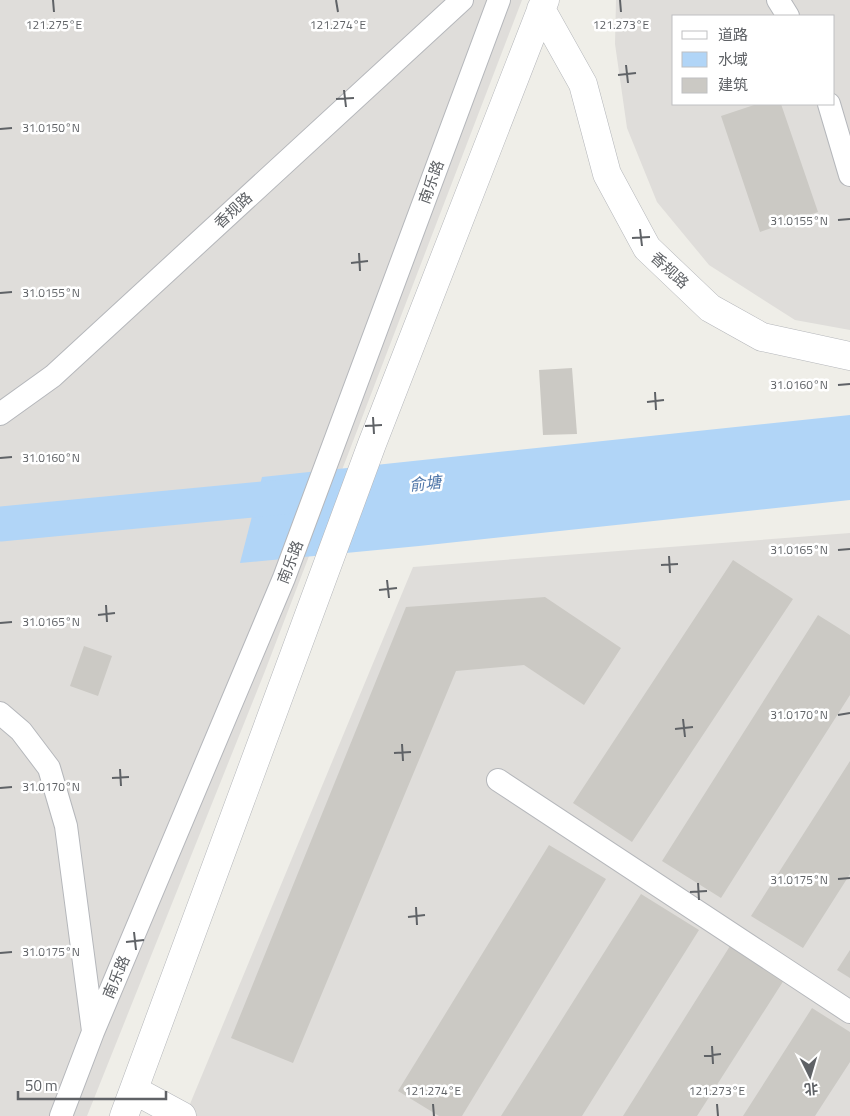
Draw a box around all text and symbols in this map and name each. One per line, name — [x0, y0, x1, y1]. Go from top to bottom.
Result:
text: 121.275°E — [26, 15, 82, 34]
text: 121.274°E — [310, 15, 366, 34]
text: 121.273°E — [593, 15, 649, 34]
legend — [672, 15, 835, 105]
text: 道路 — [718, 23, 748, 46]
text: 水域 — [718, 48, 748, 71]
text: 建筑 — [718, 73, 748, 96]
text: 31.0150°N — [22, 118, 80, 137]
street label: 南乐路 — [412, 157, 450, 207]
street label: 香规路 — [209, 186, 257, 234]
text: 31.0155°N — [770, 211, 828, 230]
street label: 香规路 — [646, 246, 694, 294]
text: 31.0155°N — [22, 283, 80, 302]
text: 31.0160°N — [770, 375, 828, 394]
text: 31.0160°N — [22, 448, 80, 467]
water label: 俞塘 — [408, 469, 445, 497]
street label: 南乐路 — [271, 537, 309, 587]
text: 31.0165°N — [770, 540, 828, 559]
text: 31.0165°N — [22, 612, 80, 631]
text: 31.0170°N — [770, 705, 828, 724]
text: 31.0170°N — [22, 777, 80, 796]
text: 31.0175°N — [770, 870, 828, 889]
text: 31.0175°N — [22, 942, 80, 961]
street label: 南乐路 — [97, 952, 135, 1002]
north arrow — [785, 1051, 835, 1101]
scale bar — [18, 1068, 165, 1100]
text: 50 m — [25, 1074, 58, 1097]
text: 北 — [803, 1078, 819, 1101]
text: 121.274°E — [405, 1081, 461, 1100]
text: 121.273°E — [689, 1081, 745, 1100]

